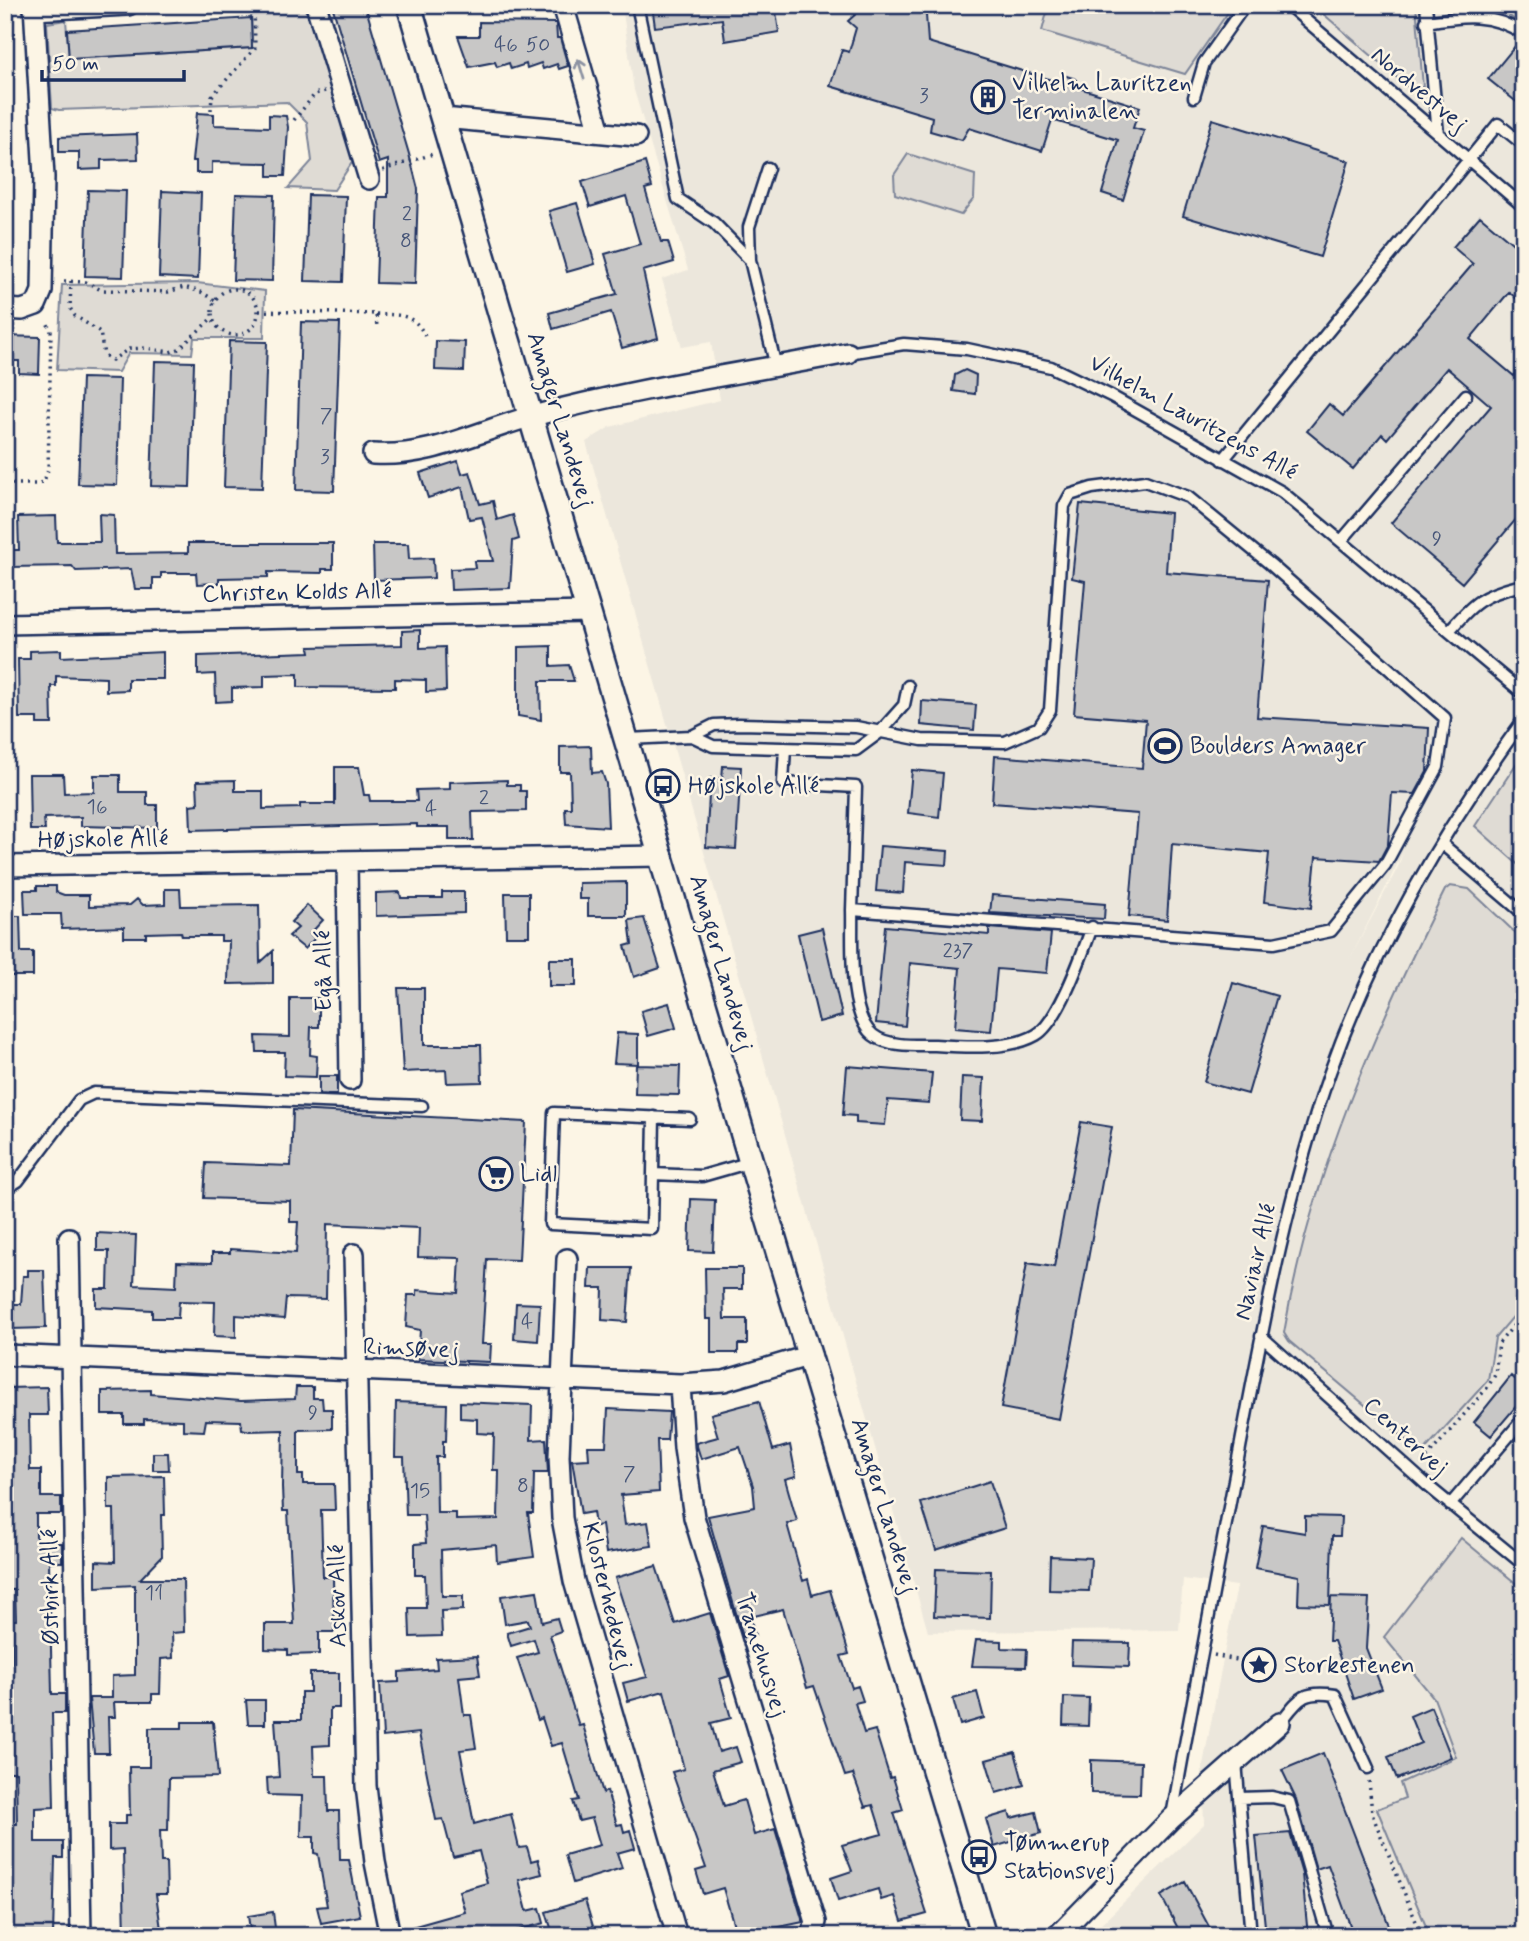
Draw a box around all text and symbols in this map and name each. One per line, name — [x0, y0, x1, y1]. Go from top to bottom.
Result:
house number: 46 — [494, 31, 518, 59]
house number: 50 — [526, 31, 550, 59]
scale bar — [42, 38, 184, 82]
street label: Nordvestvej — [1364, 40, 1474, 140]
text: 50 m — [52, 50, 99, 78]
one-way arrow — [574, 58, 587, 80]
place label: Vilhelm Lauritzen Terminalen — [1012, 68, 1192, 127]
building icon: Vilhelm Lauritzen Terminalen — [969, 78, 1007, 116]
house number: 3 — [919, 82, 929, 110]
house number: 2 — [402, 200, 412, 228]
house number: 8 — [400, 227, 412, 255]
street label: Amager Landevej — [516, 328, 601, 512]
street label: Vilhelm Lauritzens Allé — [1083, 348, 1303, 488]
house number: 7 — [320, 402, 333, 430]
house number: 3 — [320, 443, 330, 471]
house number: 9 — [1432, 525, 1442, 553]
street label: Christen Kolds Allé — [202, 576, 392, 610]
sports icon: Boulders Amager — [1146, 727, 1184, 765]
place label: Boulders Amager — [1190, 731, 1366, 762]
bus stop icon: Højskole Allé — [644, 767, 682, 805]
place label: Højskole Allé — [688, 771, 819, 802]
house number: 2 — [479, 784, 489, 812]
house number: 16 — [87, 793, 108, 821]
house number: 4 — [425, 795, 437, 823]
street label: Højskole Allé — [37, 823, 169, 857]
street label: Amager Landevej — [678, 871, 761, 1056]
street label: Egå Allé — [308, 930, 340, 1012]
house number: 237 — [943, 937, 973, 965]
supermarket icon: Lidl — [477, 1155, 515, 1193]
place label: Lidl — [520, 1159, 557, 1190]
street label: Naviair Allé — [1228, 1200, 1285, 1323]
house number: 4 — [521, 1308, 533, 1336]
street label: Rimsøvej — [362, 1332, 460, 1366]
street label: Centervej — [1356, 1391, 1454, 1483]
house number: 9 — [308, 1399, 318, 1427]
street label: Amager Landevej — [840, 1414, 925, 1598]
house number: 7 — [623, 1460, 636, 1488]
house number: 8 — [517, 1472, 529, 1500]
house number: 15 — [410, 1477, 430, 1505]
street label: Klosterhedevej — [574, 1519, 640, 1673]
street label: Østbirk Allé — [34, 1528, 68, 1645]
street label: Askov Allé — [322, 1544, 354, 1648]
house number: 11 — [145, 1579, 163, 1607]
street label: Tranehusvej — [727, 1589, 795, 1721]
place icon: Storkestenen — [1240, 1646, 1278, 1684]
place label: Storkestenen — [1284, 1650, 1415, 1681]
place label: Tømmerup Stationsvej — [1004, 1828, 1115, 1887]
bus stop icon: Tømmerup Stationsvej — [960, 1838, 998, 1876]

